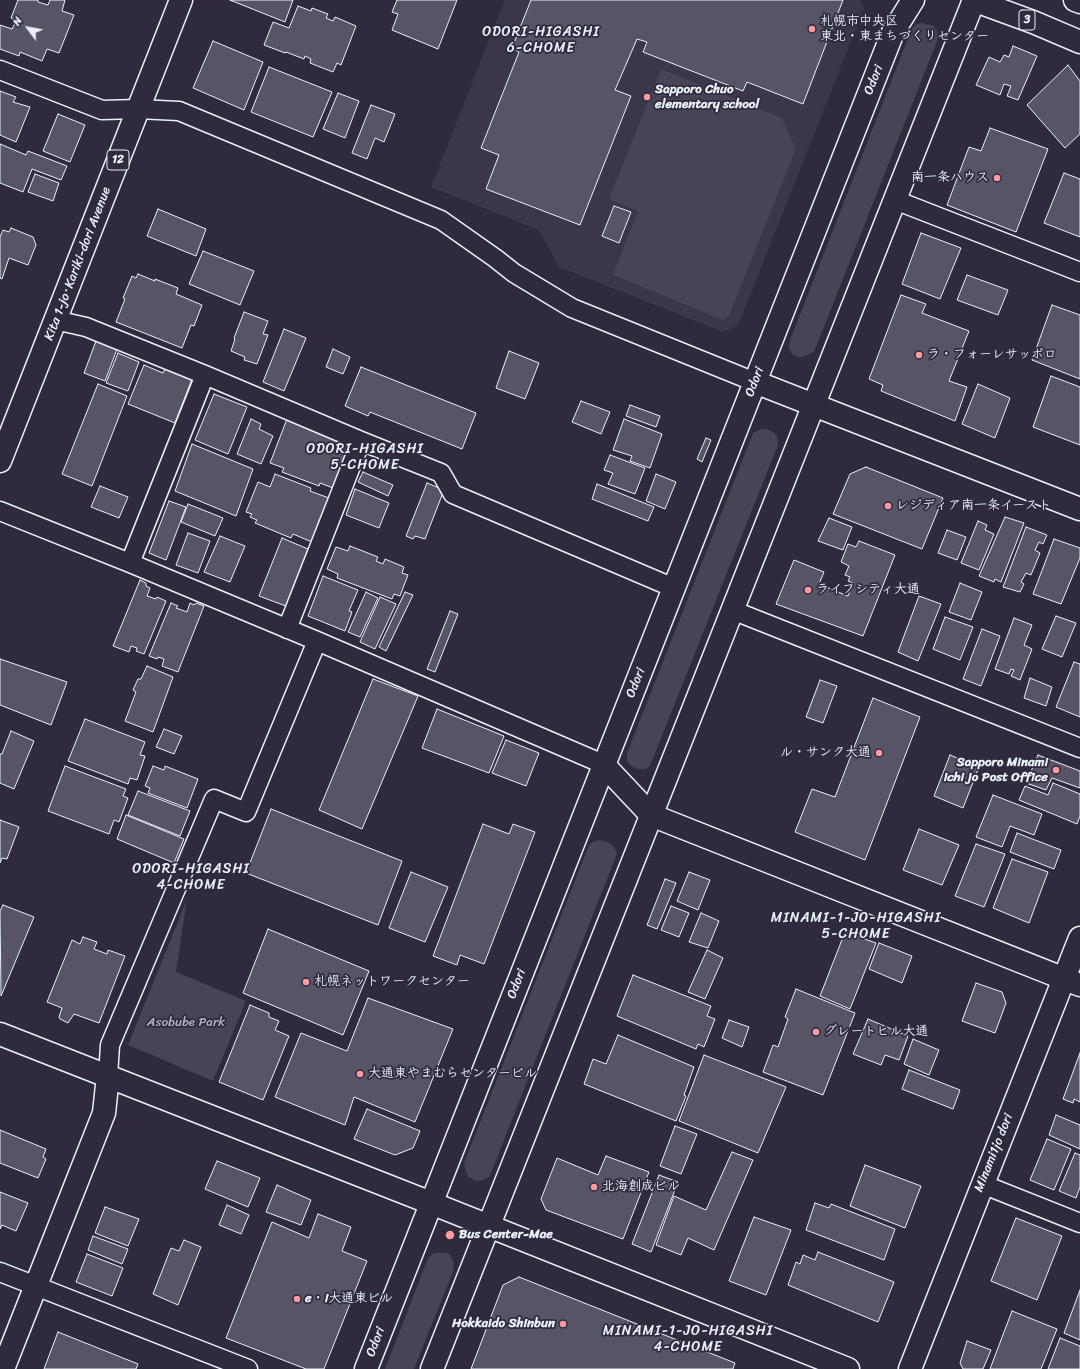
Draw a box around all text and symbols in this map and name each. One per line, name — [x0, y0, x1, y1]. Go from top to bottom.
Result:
north arrow — [8, 8, 48, 48]
road number: 3 — [1019, 10, 1035, 30]
text: N — [7, 13, 27, 30]
place label: 札幌市中央区 東北・東まちづくりセンター — [820, 14, 989, 45]
district label: ODORI-HIGASHI 6-CHOME — [483, 24, 599, 56]
marker: 札幌市中央区 東北・東まちづくりセンター — [807, 24, 817, 34]
street label: Odori — [861, 63, 887, 97]
place label: Sapporo Chuo elementary school — [655, 82, 759, 113]
marker: Sapporo Chuo elementary school — [642, 92, 652, 102]
road number: 12 — [107, 150, 129, 170]
place label: 南一条ハウス — [911, 170, 989, 186]
marker: 南一条ハウス — [992, 173, 1002, 183]
street label: Kita 1-jo･Kariki-dori Avenue — [41, 185, 115, 343]
place label: ラ・フォーレサッポロ — [927, 347, 1057, 363]
marker: ラ・フォーレサッポロ — [914, 350, 924, 360]
street label: Odori — [742, 365, 768, 399]
district label: ODORI-HIGASHI 5-CHOME — [307, 441, 423, 474]
place label: レジディア南一条イースト — [896, 498, 1051, 514]
marker: レジディア南一条イースト — [883, 501, 893, 511]
place label: ライフシティ大通 — [816, 582, 920, 598]
marker: ライフシティ大通 — [803, 585, 813, 595]
street label: Odori — [623, 666, 649, 700]
place label: ル・サンク大通 — [780, 745, 871, 761]
marker: ル・サンク大通 — [874, 748, 884, 758]
place label: Sapporo Minami ichi jo Post Office — [944, 755, 1048, 786]
marker: Sapporo Minami ichi jo Post Office — [1051, 765, 1061, 775]
district label: ODORI-HIGASHI 4-CHOME — [133, 861, 249, 894]
district label: MINAMI-1-JO-HIGASHI 5-CHOME — [772, 910, 940, 942]
street label: Odori — [504, 967, 530, 1001]
place label: 札幌ネットワークセンター — [314, 974, 470, 990]
marker: 札幌ネットワークセンター — [301, 977, 311, 987]
park label: Asobube Park — [147, 1015, 225, 1031]
place label: グレートヒル大通 — [824, 1024, 929, 1040]
marker: グレートヒル大通 — [811, 1027, 821, 1037]
place label: 大通東やまむらセンタービル — [368, 1066, 537, 1082]
marker: 大通東やまむらセンタービル — [355, 1069, 365, 1079]
street label: Minami1jo dori — [971, 1112, 1017, 1194]
place label: 北海創成ビル — [602, 1179, 680, 1195]
marker: 北海創成ビル — [589, 1182, 599, 1192]
place label: Bus Center-Mae — [459, 1227, 553, 1243]
marker: Bus Center-Mae — [444, 1229, 456, 1241]
place label: e・i大通東ビル — [305, 1291, 393, 1307]
marker: e・i大通東ビル — [292, 1294, 302, 1304]
place label: Hokkaido Shinbun — [452, 1316, 555, 1332]
marker: Hokkaido Shinbun — [558, 1319, 568, 1329]
district label: MINAMI-1-JO-HIGASHI 4-CHOME — [604, 1323, 772, 1356]
street label: Odori — [363, 1325, 389, 1359]

